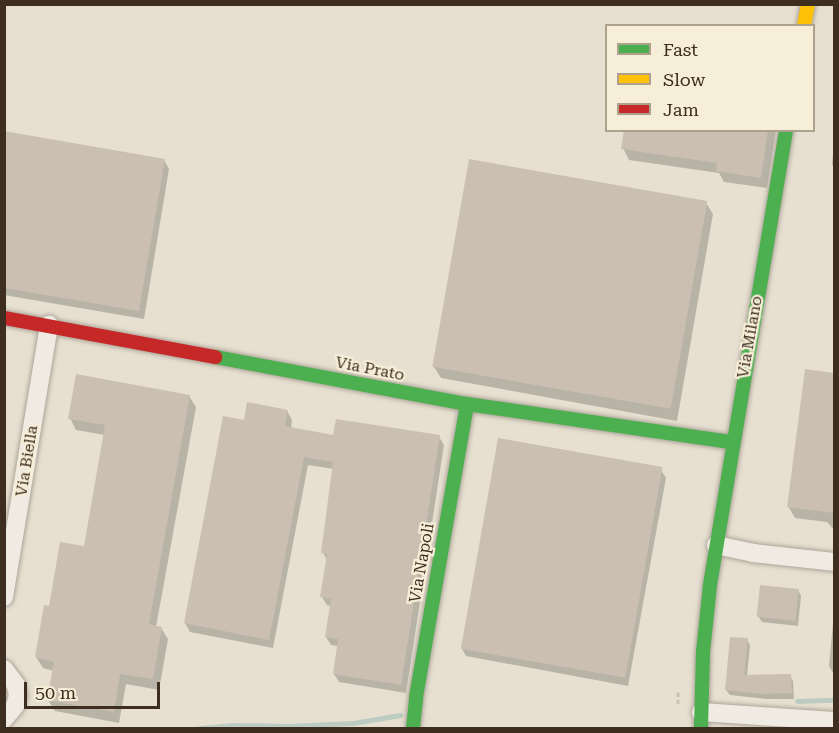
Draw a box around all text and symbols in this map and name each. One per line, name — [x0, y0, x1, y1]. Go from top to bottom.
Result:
legend — [605, 24, 815, 132]
text: Fast — [663, 39, 698, 60]
text: Slow — [663, 69, 705, 90]
text: Jam — [663, 99, 699, 120]
street label: Via Milano — [733, 294, 767, 380]
street label: Via Prato — [334, 353, 406, 385]
street label: Via Biella — [12, 424, 42, 498]
street label: Via Napoli — [406, 522, 438, 604]
scale bar — [27, 670, 164, 708]
text: 50 m — [35, 682, 76, 703]

